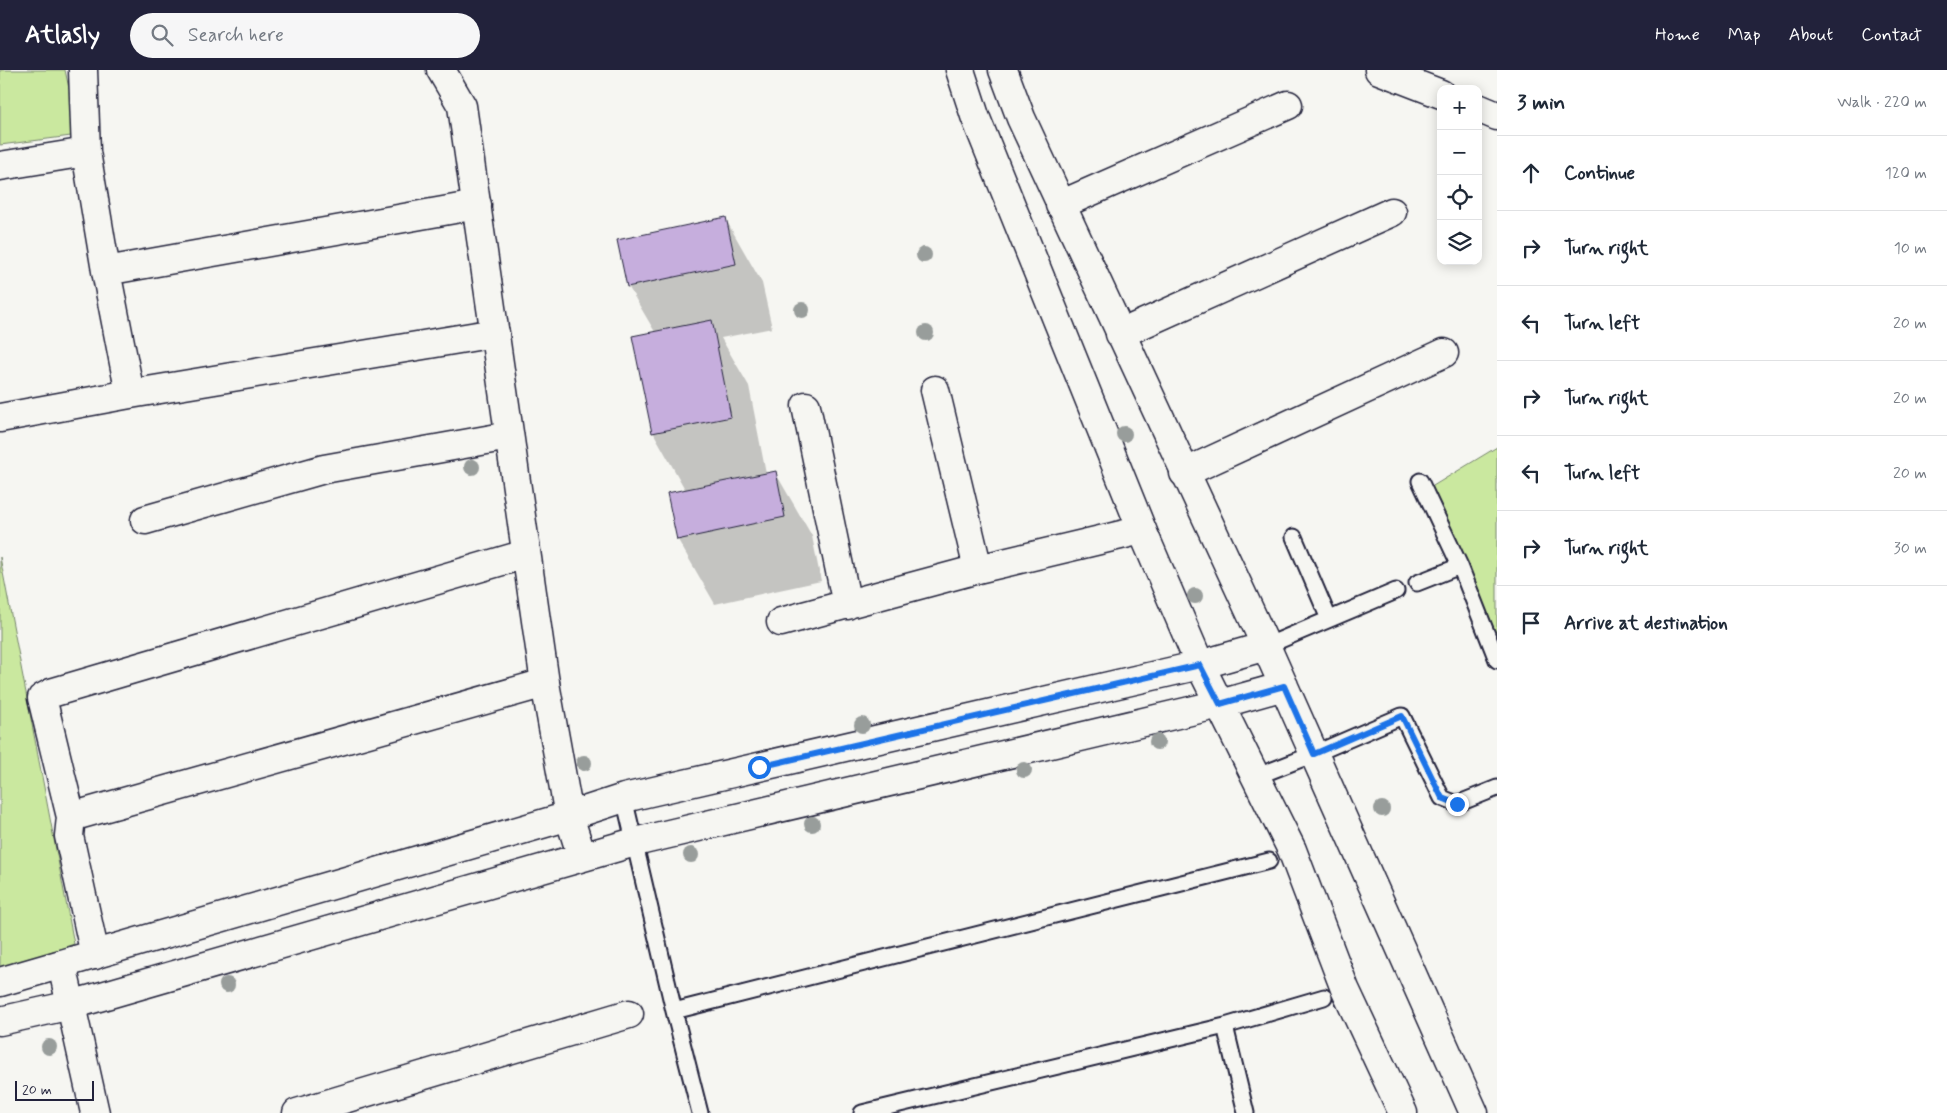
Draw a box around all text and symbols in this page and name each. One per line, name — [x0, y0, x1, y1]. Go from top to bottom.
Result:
search box — [130, 13, 480, 58]
text: Atlasly — [25, 20, 100, 51]
icon: search — [148, 21, 176, 49]
text: Search here — [188, 23, 284, 48]
text: Home — [1655, 23, 1700, 47]
text: Map — [1728, 23, 1761, 47]
text: About — [1789, 23, 1833, 47]
text: Contact — [1861, 23, 1922, 47]
map controls — [1437, 85, 1482, 265]
button: + — [1437, 85, 1482, 130]
text: 3 min — [1517, 89, 1565, 117]
text: Walk · 220 m — [1837, 92, 1927, 113]
button: − — [1437, 130, 1482, 175]
icon: ahead — [1517, 159, 1545, 187]
text: Continue — [1564, 161, 1635, 186]
text: 120 m — [1885, 163, 1927, 184]
button: locate — [1437, 175, 1482, 220]
button: layers — [1437, 220, 1482, 265]
icon: right — [1517, 234, 1545, 262]
text: Turn right — [1564, 236, 1648, 261]
text: 10 m — [1894, 238, 1927, 259]
icon: left — [1517, 309, 1545, 337]
text: Turn left — [1564, 311, 1640, 336]
text: 20 m — [1893, 313, 1927, 334]
icon: right — [1517, 384, 1545, 412]
text: Turn right — [1564, 386, 1648, 411]
text: 20 m — [1893, 388, 1927, 409]
icon: left — [1517, 459, 1545, 487]
text: Turn left — [1564, 461, 1640, 486]
text: 20 m — [1893, 463, 1927, 484]
icon: right — [1517, 534, 1545, 562]
text: Turn right — [1564, 536, 1648, 561]
text: 30 m — [1894, 538, 1927, 559]
icon: arrive — [1517, 609, 1545, 637]
text: Arrive at destination — [1564, 611, 1728, 636]
route start — [748, 756, 771, 779]
route end — [1446, 793, 1469, 816]
scale bar — [15, 1078, 94, 1101]
text: 20 m — [22, 1081, 52, 1099]

